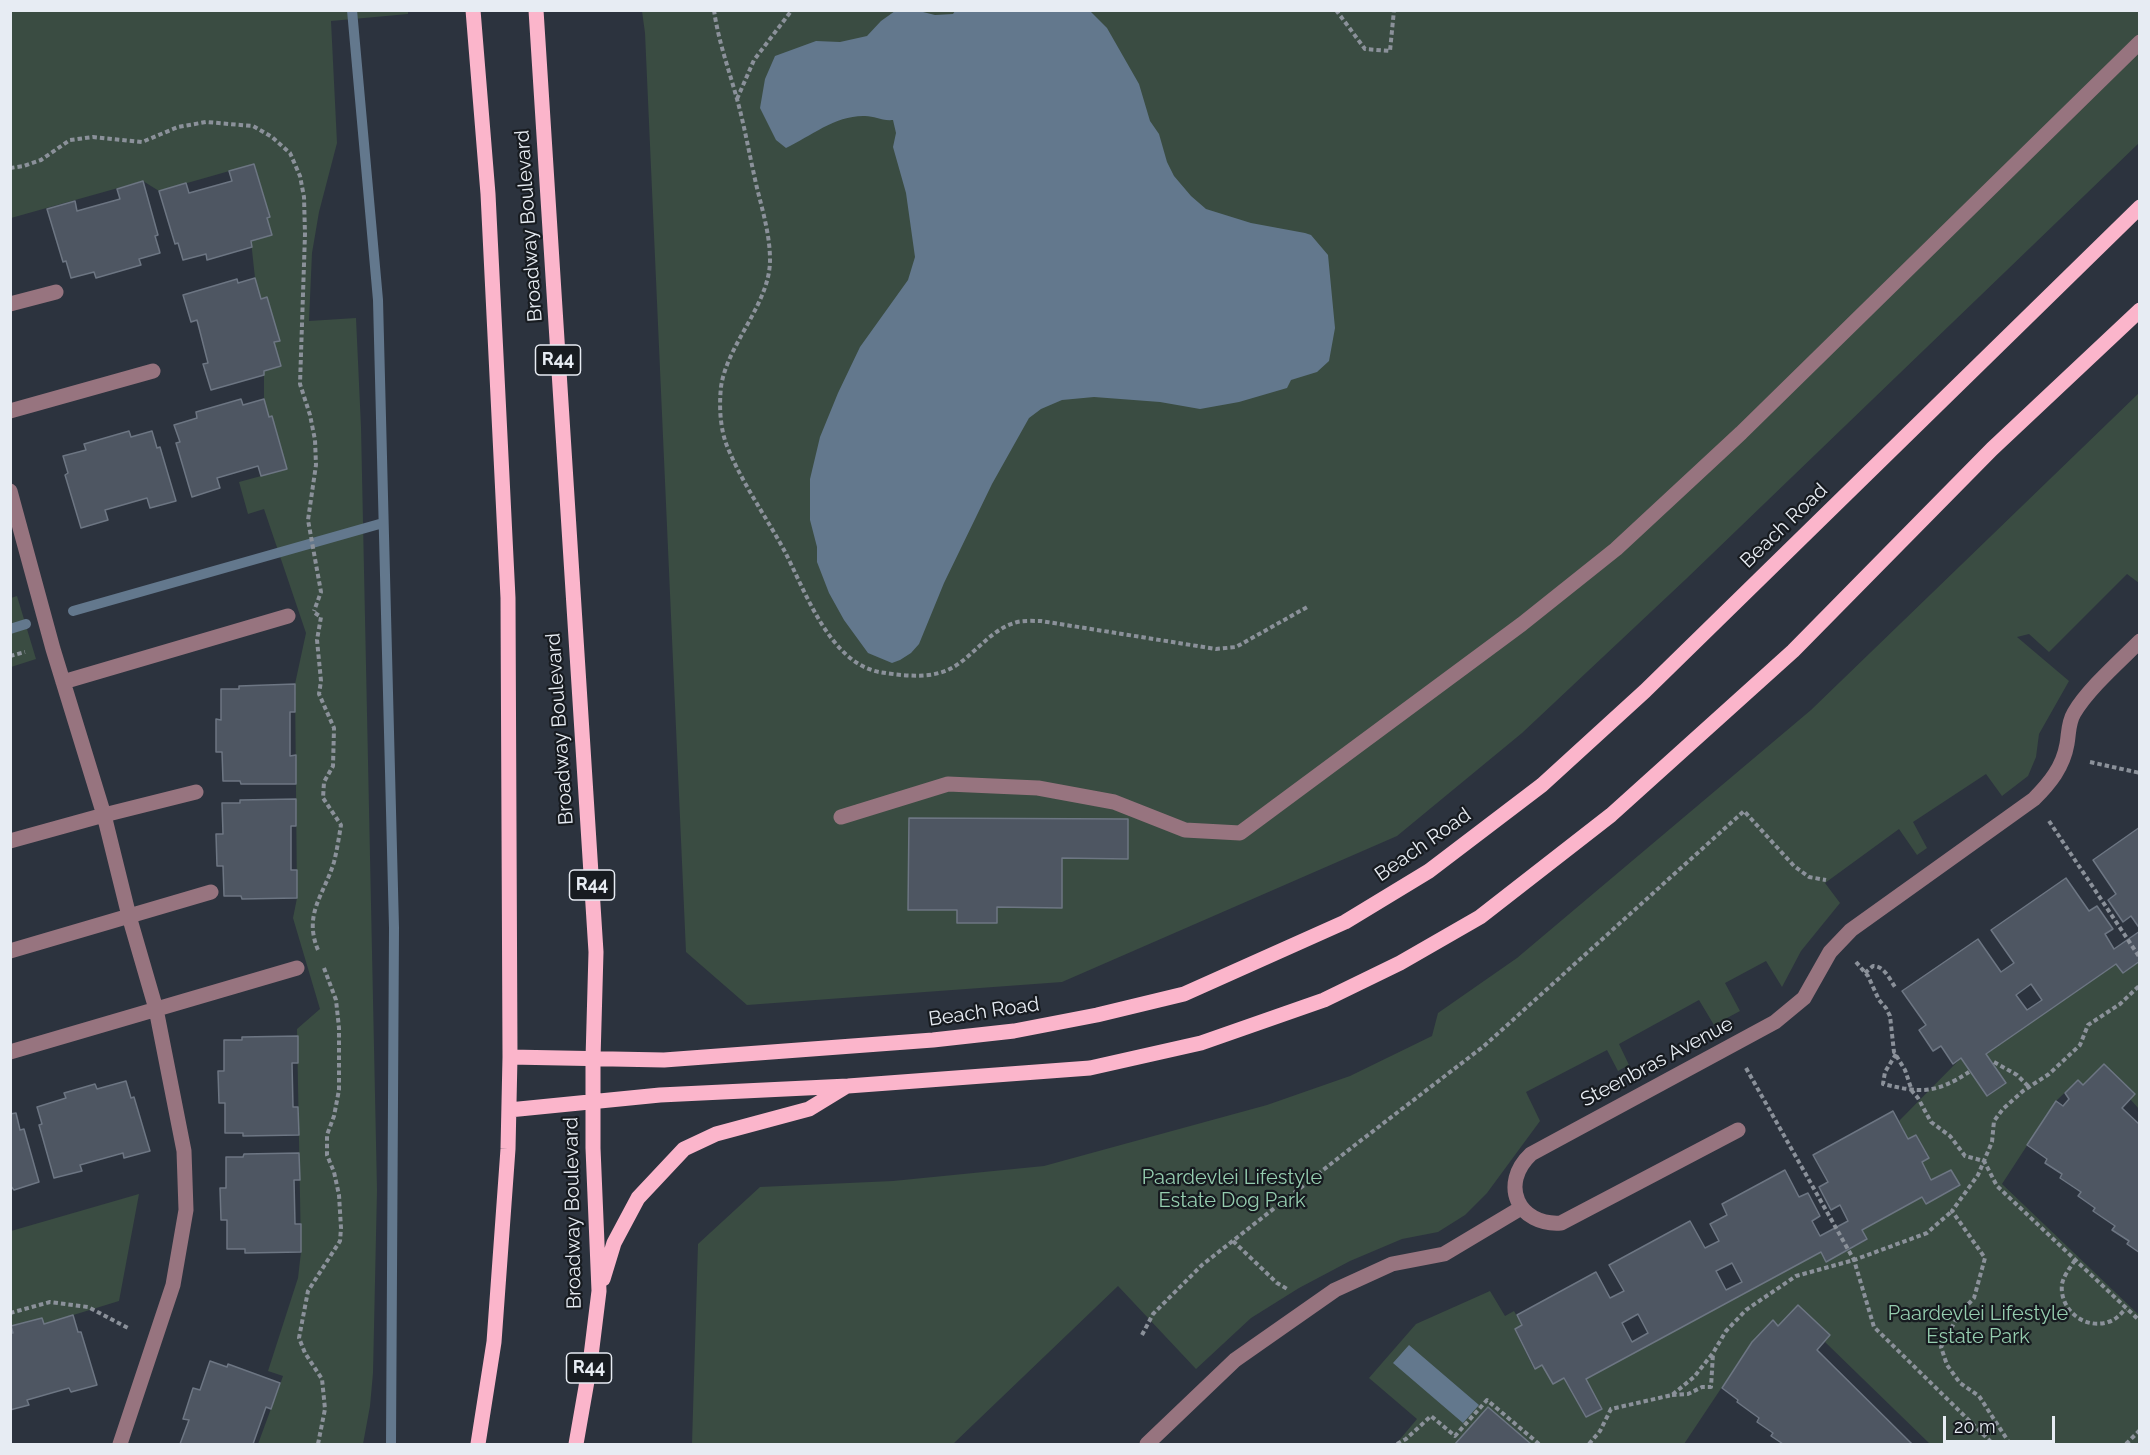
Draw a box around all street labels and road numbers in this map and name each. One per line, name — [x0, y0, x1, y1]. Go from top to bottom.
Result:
street label: Broadway Boulevard — [510, 129, 548, 323]
road number: R44 — [536, 345, 580, 375]
street label: Beach Road — [1735, 479, 1833, 573]
street label: Broadway Boulevard — [541, 632, 579, 826]
street label: Beach Road — [1370, 803, 1476, 887]
road number: R44 — [570, 870, 614, 900]
street label: Beach Road — [927, 992, 1041, 1032]
street label: Steenbras Avenue — [1577, 1012, 1737, 1112]
street label: Broadway Boulevard — [559, 1117, 587, 1309]
road number: R44 — [566, 1353, 612, 1383]

